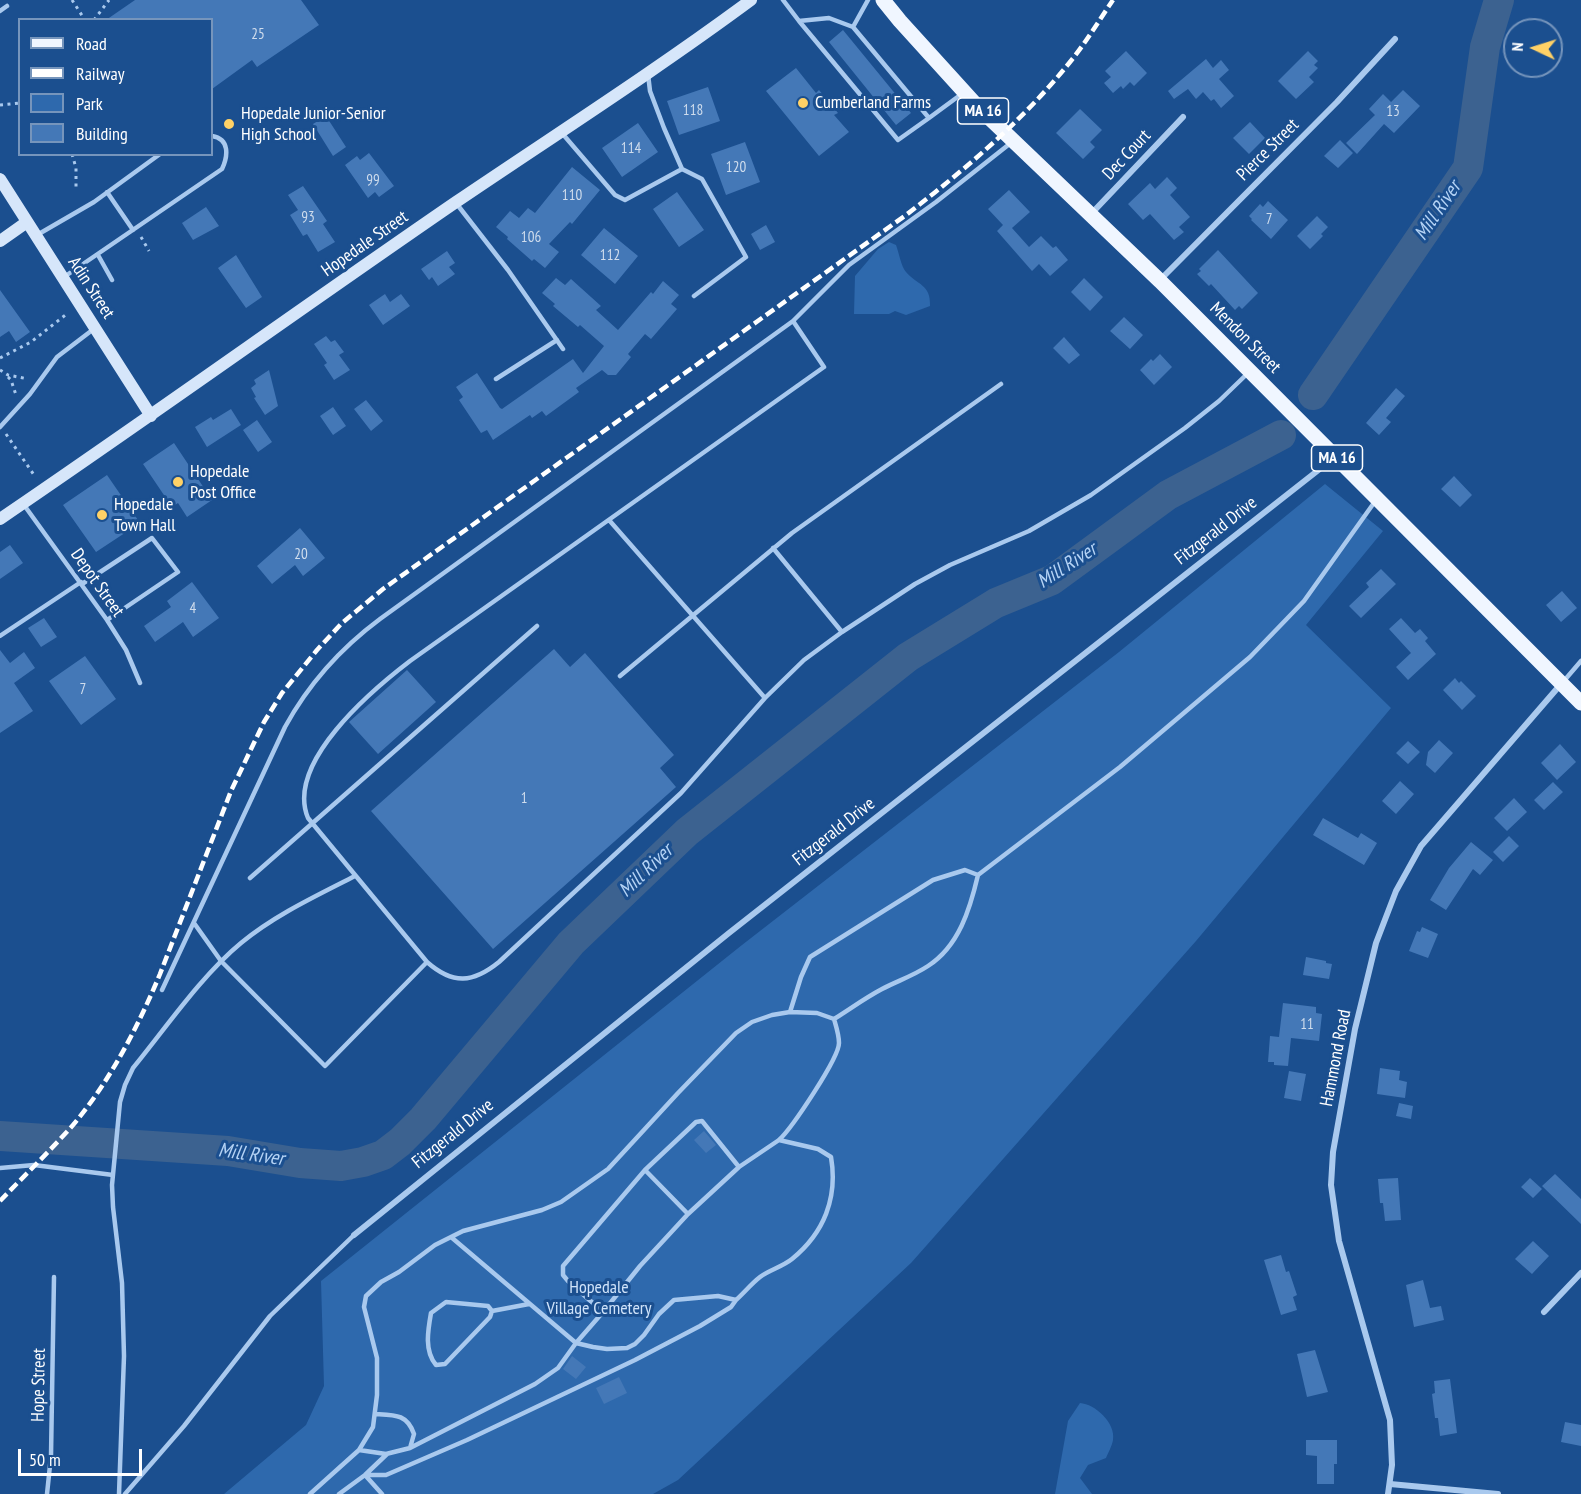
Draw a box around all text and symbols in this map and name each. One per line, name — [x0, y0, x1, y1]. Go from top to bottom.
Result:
legend — [18, 18, 213, 156]
north arrow — [1503, 18, 1563, 78]
house number: 25 — [251, 26, 265, 44]
text: Road — [76, 32, 107, 55]
text: N — [1507, 42, 1527, 52]
text: Railway — [76, 62, 125, 85]
text: Park — [76, 92, 103, 115]
place label: Cumberland Farms — [815, 92, 931, 114]
marker: Cumberland Farms — [796, 96, 810, 110]
road number: MA 16 — [958, 98, 1008, 124]
house number: 118 — [683, 102, 703, 120]
place label: Hopedale Junior-Senior High School — [241, 103, 386, 146]
house number: 13 — [1386, 103, 1400, 121]
street label: Pierce Street — [1232, 114, 1304, 186]
marker: Hopedale Junior-Senior High School — [222, 117, 236, 131]
text: Building — [76, 122, 128, 145]
street label: Dec Court — [1098, 125, 1156, 185]
house number: 114 — [621, 140, 641, 158]
house number: 120 — [726, 159, 746, 177]
house number: 99 — [366, 172, 380, 190]
water label: Mill River — [1410, 177, 1466, 245]
house number: 110 — [562, 187, 582, 205]
street label: Hopedale Street — [318, 206, 412, 282]
house number: 93 — [301, 209, 315, 227]
house number: 7 — [1266, 211, 1272, 229]
house number: 106 — [521, 229, 541, 247]
house number: 112 — [600, 247, 620, 265]
street label: Adin Street — [63, 253, 119, 323]
street label: Mendon Street — [1205, 298, 1285, 378]
road number: MA 16 — [1312, 445, 1362, 471]
place label: Hopedale Post Office — [190, 461, 256, 504]
marker: Hopedale Post Office — [171, 475, 185, 489]
street label: Fitzgerald Drive — [1171, 492, 1261, 570]
place label: Hopedale Town Hall — [114, 494, 175, 536]
marker: Hopedale Town Hall — [95, 508, 109, 522]
water label: Mill River — [1033, 538, 1101, 594]
street label: Depot Street — [66, 545, 128, 621]
house number: 20 — [294, 546, 308, 564]
house number: 4 — [190, 600, 196, 618]
house number: 7 — [80, 681, 86, 699]
house number: 1 — [521, 790, 527, 808]
street label: Fitzgerald Drive — [789, 793, 879, 871]
water label: Mill River — [614, 839, 678, 903]
street label: Hammond Road — [1316, 1008, 1356, 1108]
house number: 11 — [1300, 1016, 1314, 1034]
street label: Fitzgerald Drive — [408, 1095, 498, 1173]
water label: Mill River — [217, 1139, 285, 1171]
park label: Hopedale Village Cemetery — [546, 1277, 652, 1320]
street label: Hope Street — [28, 1348, 50, 1422]
scale bar — [21, 1437, 146, 1475]
text: 50 m — [29, 1448, 61, 1471]

